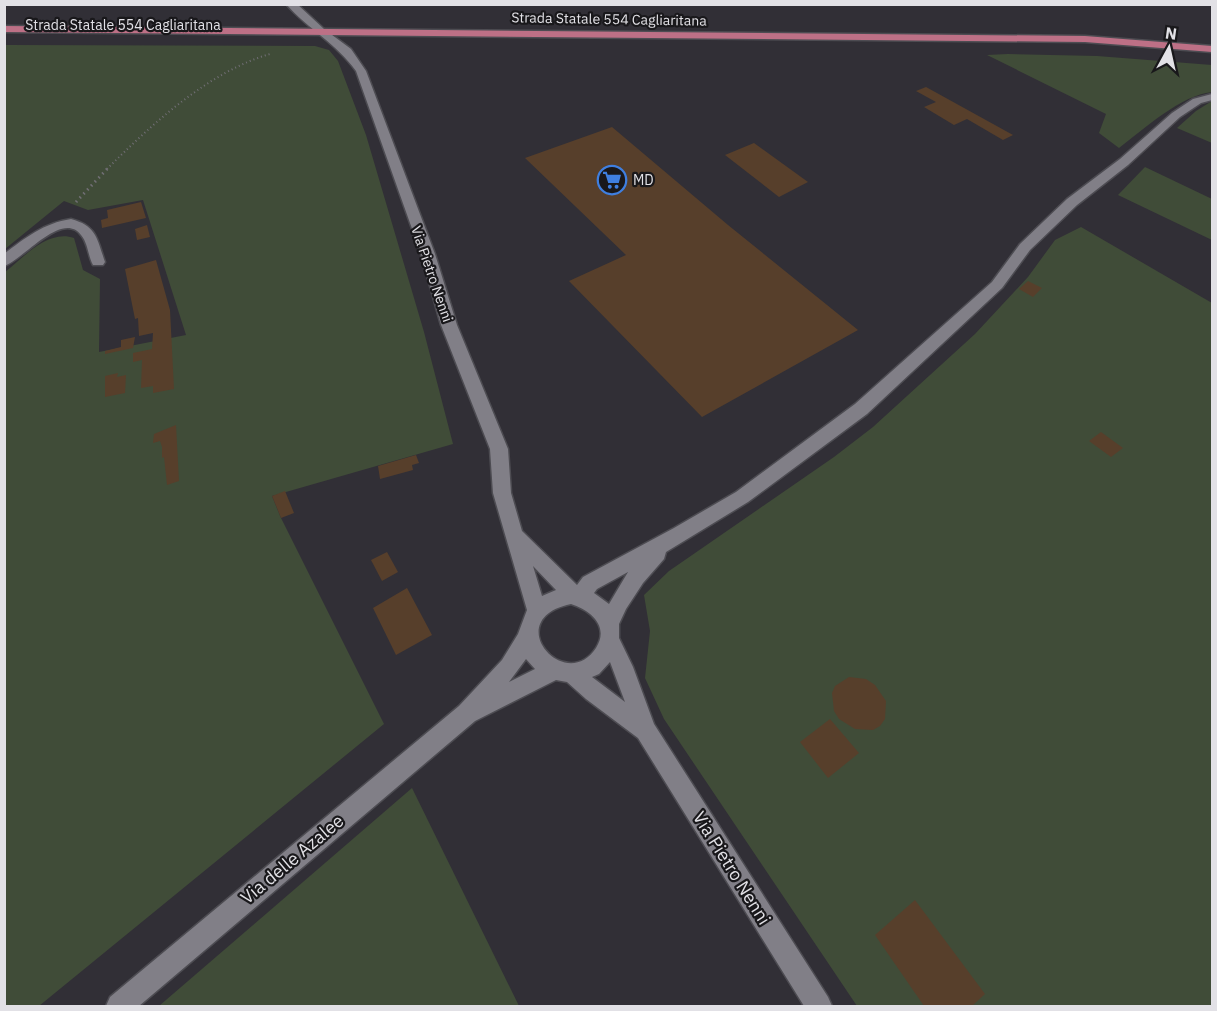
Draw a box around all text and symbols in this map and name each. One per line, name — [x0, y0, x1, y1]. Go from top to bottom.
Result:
street label: Strada Statale 554 Cagliaritana — [511, 8, 707, 30]
street label: Strada Statale 554 Cagliaritana — [25, 16, 221, 34]
north arrow — [1139, 18, 1199, 78]
text: N — [1164, 22, 1178, 44]
supermarket icon: MD — [596, 164, 628, 196]
place label: MD — [633, 171, 654, 189]
street label: Via Pietro Nenni — [407, 224, 457, 324]
street label: Via Pietro Nenni — [688, 807, 776, 929]
street label: Via delle Azalee — [236, 809, 348, 909]

